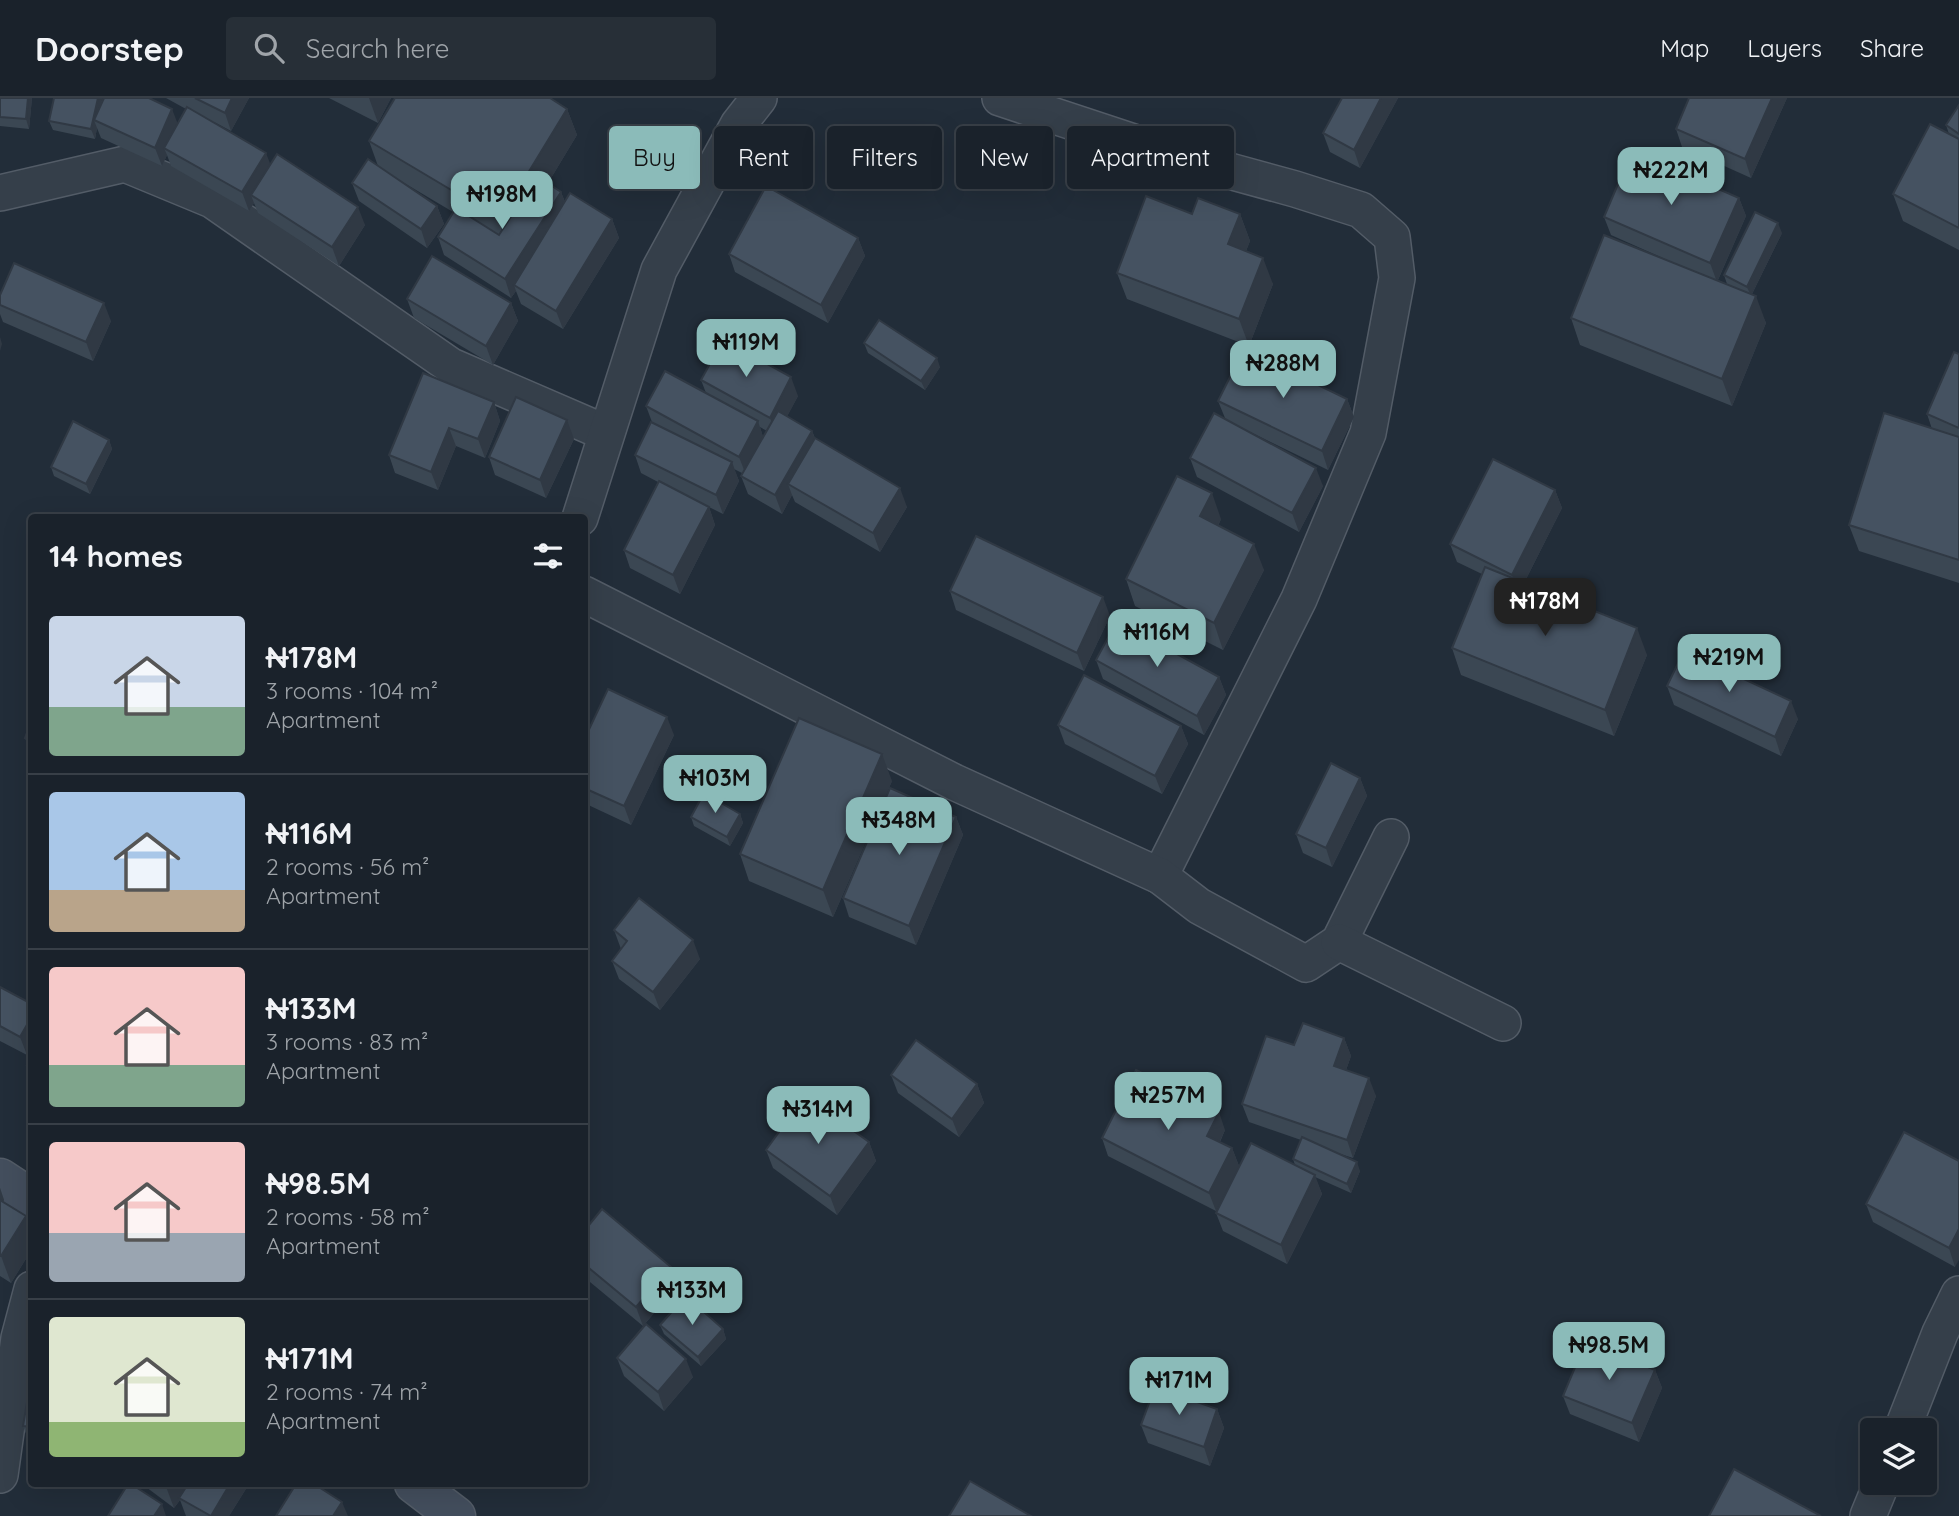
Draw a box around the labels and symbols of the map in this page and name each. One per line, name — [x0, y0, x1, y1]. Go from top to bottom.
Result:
pin: ₦222M — [1622, 148, 1720, 207]
pin: ₦198M — [453, 172, 551, 231]
pin: ₦119M — [697, 320, 795, 379]
pin: ₦288M — [1234, 341, 1332, 400]
pin: ₦178M — [1496, 578, 1594, 638]
pin: ₦116M — [1108, 610, 1206, 669]
pin: ₦219M — [1680, 634, 1778, 694]
pin: ₦103M — [666, 756, 764, 815]
pin: ₦348M — [850, 798, 948, 857]
pin: ₦257M — [1119, 1072, 1217, 1132]
pin: ₦314M — [769, 1086, 867, 1146]
pin: ₦133M — [643, 1268, 741, 1327]
pin: ₦98.5M — [1552, 1322, 1666, 1382]
pin: ₦171M — [1130, 1358, 1228, 1417]

